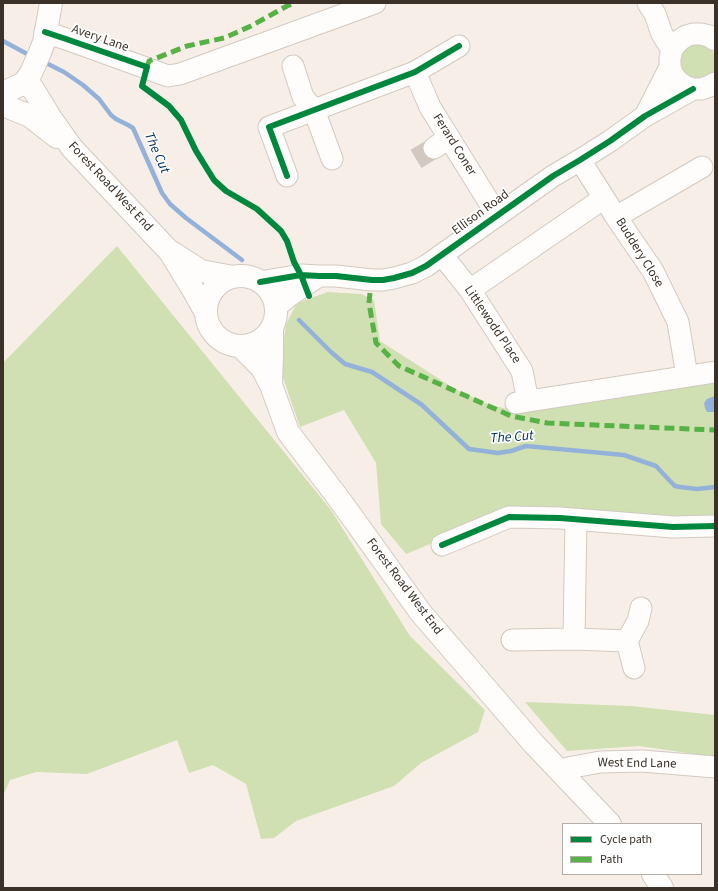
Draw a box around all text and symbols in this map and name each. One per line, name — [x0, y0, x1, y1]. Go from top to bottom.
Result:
street label: Avery Lane — [69, 22, 131, 56]
street label: Ferard Coner — [429, 111, 479, 179]
water label: The Cut — [140, 130, 172, 176]
street label: Forest Road West End — [64, 139, 156, 235]
street label: Ellison Road — [449, 187, 513, 239]
street label: Buddery Close — [612, 215, 666, 291]
street label: Littlewodd Place — [460, 283, 524, 367]
water label: The Cut — [490, 428, 534, 448]
street label: Forest Road West End — [363, 536, 445, 638]
street label: West End Lane — [597, 756, 677, 772]
legend — [562, 823, 702, 875]
text: Cycle path — [600, 831, 652, 848]
text: Path — [600, 851, 623, 868]

